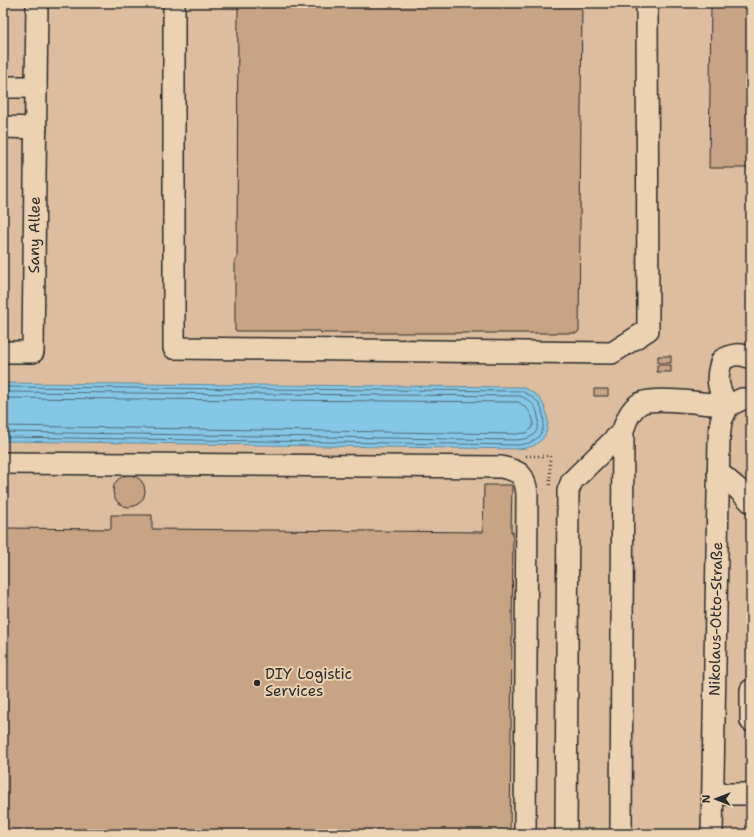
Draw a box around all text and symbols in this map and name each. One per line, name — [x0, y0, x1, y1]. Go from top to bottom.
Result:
street label: Sany Allee — [24, 196, 45, 274]
street label: Nikolaus-Otto-Straße — [704, 542, 727, 696]
place label: DIY Logistic Services — [265, 664, 352, 701]
marker: DIY Logistic Services — [252, 678, 262, 688]
north arrow — [696, 779, 736, 819]
text: N — [699, 794, 714, 803]

